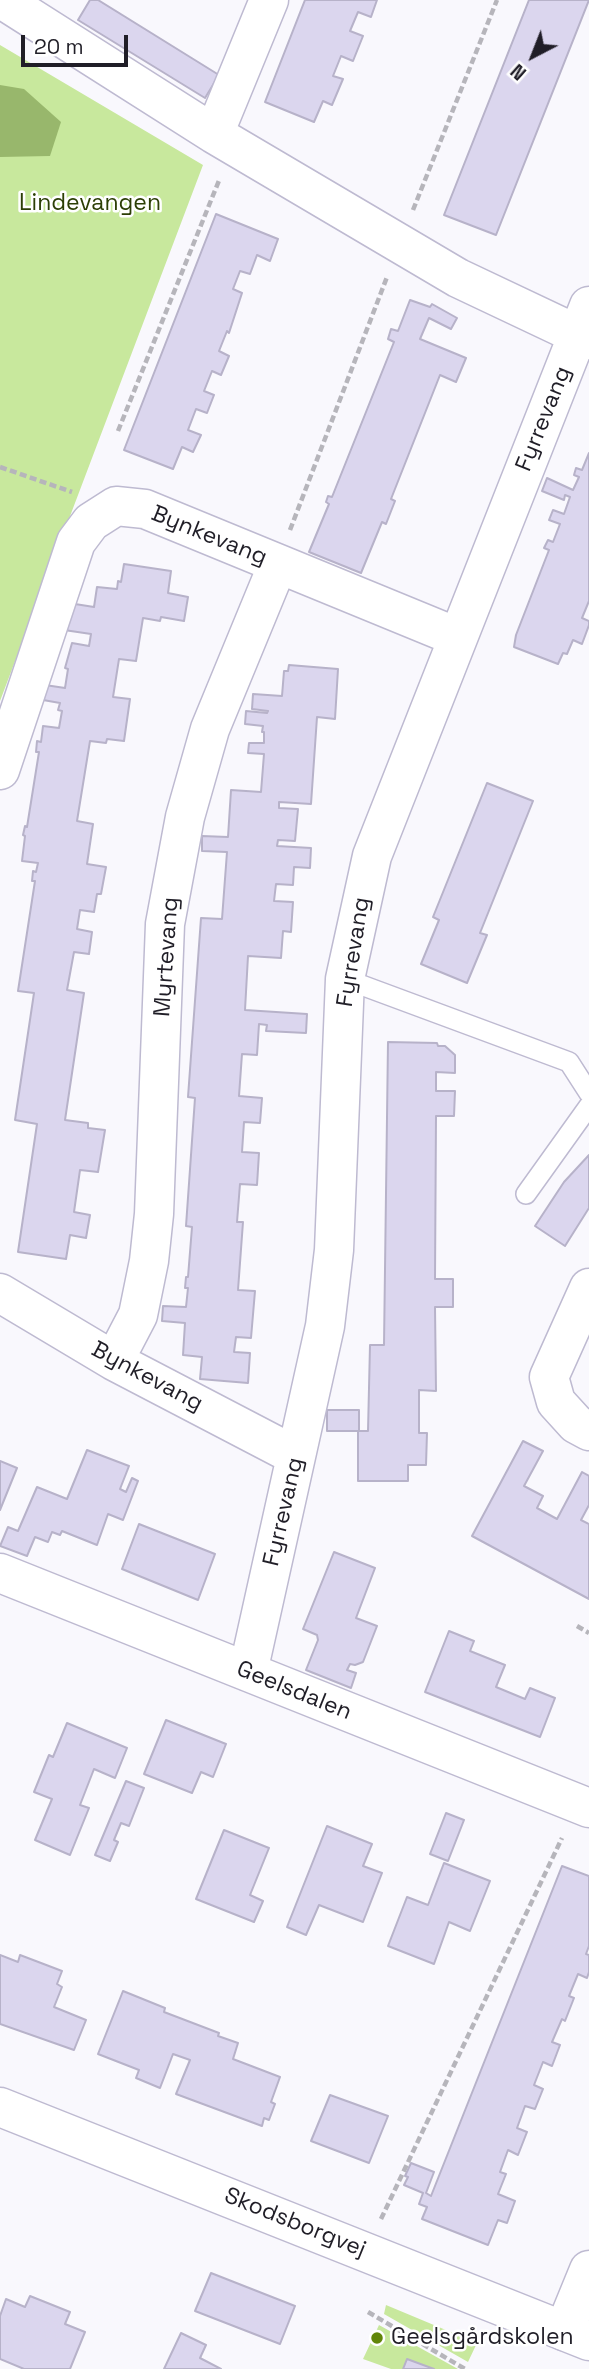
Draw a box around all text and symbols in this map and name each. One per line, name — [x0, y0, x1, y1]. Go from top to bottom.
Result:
scale bar — [24, 21, 131, 65]
north arrow — [498, 21, 568, 91]
text: 20 m — [34, 33, 84, 60]
text: N — [506, 58, 532, 86]
park label: Lindevangen — [19, 190, 161, 218]
street label: Fyrrevang — [510, 363, 578, 475]
street label: Bynkevang — [147, 500, 271, 572]
street label: Fyrrevang — [332, 895, 376, 1009]
street label: Myrtevang — [149, 896, 185, 1018]
street label: Bynkevang — [86, 1336, 208, 1418]
street label: Fyrrevang — [258, 1455, 310, 1569]
street label: Geelsdalen — [232, 1655, 356, 1727]
street label: Skodsborgvej — [220, 2182, 370, 2264]
place label: Geelsgårdskolen — [391, 2324, 574, 2352]
marker: Geelsgårdskolen — [369, 2330, 385, 2346]

